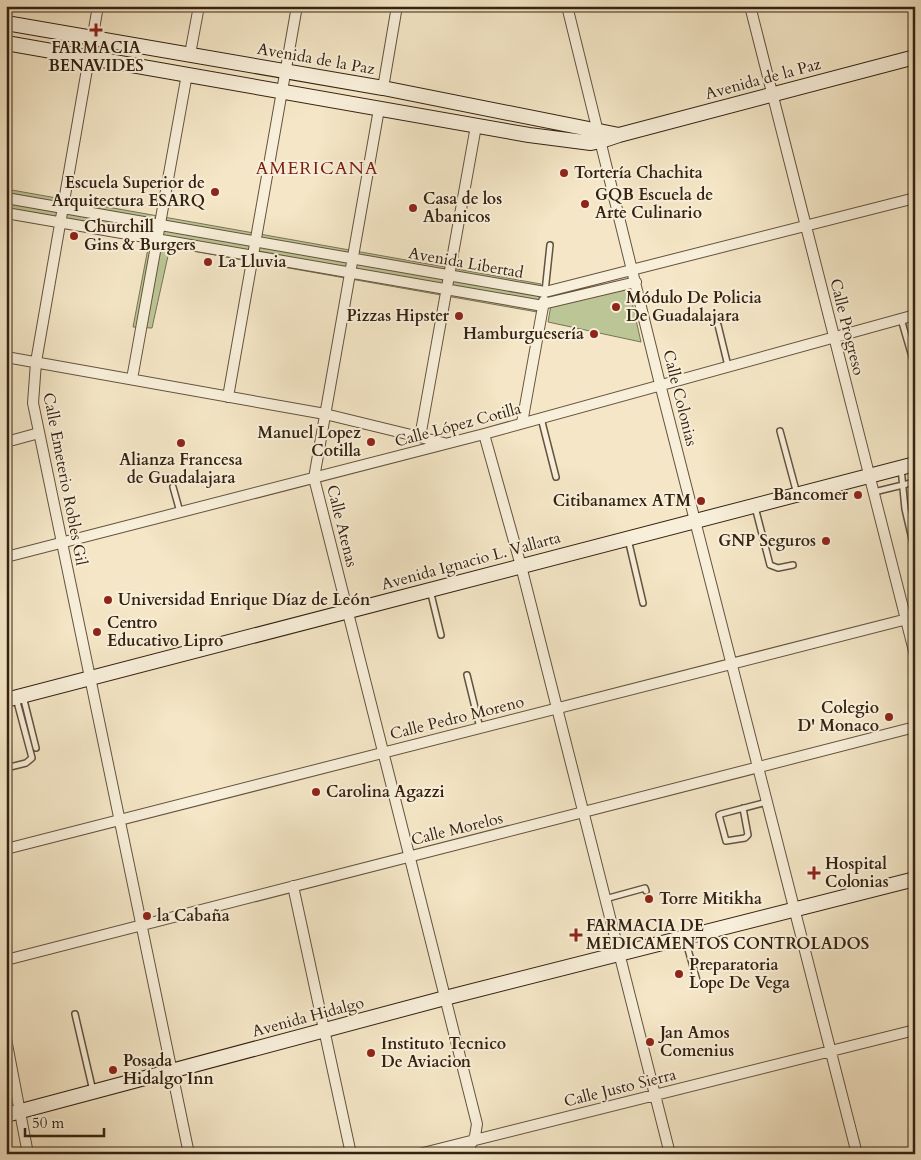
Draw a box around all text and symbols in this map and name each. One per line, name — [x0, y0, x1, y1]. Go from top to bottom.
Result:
marker: FARMACIA BENAVIDES — [90, 24, 102, 36]
place label: FARMACIA BENAVIDES — [48, 37, 144, 77]
street label: Avenida de la Paz — [256, 38, 376, 80]
street label: Avenida de la Paz — [703, 53, 823, 105]
district label: AMERICANA — [255, 156, 379, 181]
place label: Tortería Chachita — [574, 162, 703, 184]
marker: Tortería Chachita — [558, 167, 570, 179]
place label: Escuela Superior de Arquitectura ESARQ — [52, 172, 205, 212]
place label: GQB Escuela de Arte Culinario — [595, 184, 713, 224]
marker: Escuela Superior de Arquitectura ESARQ — [209, 186, 221, 198]
place label: Casa de los Abanicos — [423, 188, 502, 228]
marker: GQB Escuela de Arte Culinario — [579, 198, 591, 210]
marker: Casa de los Abanicos — [407, 202, 419, 214]
place label: Churchill Gins & Burgers — [84, 216, 196, 256]
marker: Churchill Gins & Burgers — [68, 230, 80, 242]
street label: Avenida Libertad — [407, 242, 526, 284]
place label: La Lluvia — [218, 251, 287, 273]
marker: La Lluvia — [202, 256, 214, 268]
street label: Calle Progreso — [824, 276, 870, 378]
place label: Módulo De Policia De Guadalajara — [626, 287, 762, 327]
marker: Módulo De Policia De Guadalajara — [610, 301, 622, 313]
place label: Pizzas Hipster — [346, 305, 450, 327]
marker: Pizzas Hipster — [453, 310, 465, 322]
place label: Hamburguesería — [463, 323, 584, 345]
marker: Hamburguesería — [588, 328, 600, 340]
street label: Calle Colonias — [657, 348, 703, 448]
street label: Calle Emeterio Robles Gil — [37, 391, 93, 567]
street label: Calle López Cotilla — [392, 398, 524, 452]
place label: Manuel Lopez Cotilla — [258, 422, 361, 462]
marker: Manuel Lopez Cotilla — [365, 436, 377, 448]
marker: Alianza Francesa de Guadalajara — [175, 437, 187, 449]
place label: Alianza Francesa de Guadalajara — [119, 449, 243, 489]
street label: Calle Atenas — [321, 483, 363, 569]
place label: Bancomer — [773, 484, 849, 506]
marker: Bancomer — [852, 489, 864, 501]
place label: Citibanamex ATM — [553, 490, 691, 512]
marker: Citibanamex ATM — [695, 495, 707, 507]
street label: Avenida Ignacio L. Vallarta — [379, 526, 563, 596]
place label: GNP Seguros — [718, 530, 816, 552]
marker: GNP Seguros — [820, 535, 832, 547]
place label: Universidad Enrique Díaz de León — [118, 589, 371, 611]
marker: Universidad Enrique Díaz de León — [102, 594, 114, 606]
place label: Centro Educativo Lipro — [107, 612, 223, 652]
marker: Centro Educativo Lipro — [91, 626, 103, 638]
street label: Calle Pedro Moreno — [388, 691, 527, 745]
place label: Colegio D' Monaco — [797, 697, 879, 737]
marker: Colegio D' Monaco — [883, 711, 895, 723]
place label: Carolina Agazzi — [326, 781, 445, 803]
marker: Carolina Agazzi — [310, 786, 322, 798]
street label: Calle Morelos — [409, 807, 505, 851]
place label: Hospital Colonias — [825, 853, 889, 893]
marker: Hospital Colonias — [807, 866, 821, 880]
place label: Torre Mitikha — [659, 888, 762, 910]
marker: Torre Mitikha — [643, 893, 655, 905]
place label: la Cabaña — [157, 905, 230, 927]
marker: la Cabaña — [141, 910, 153, 922]
place label: FARMACIA DE MEDICAMENTOS CONTROLADOS — [586, 915, 869, 955]
marker: FARMACIA DE MEDICAMENTOS CONTROLADOS — [570, 929, 582, 941]
place label: Preparatoria Lope De Vega — [689, 954, 790, 994]
marker: Preparatoria Lope De Vega — [673, 968, 685, 980]
street label: Avenida Hidalgo — [250, 991, 367, 1043]
place label: Jan Amos Comenius — [658, 1022, 734, 1062]
place label: Instituto Tecnico De Aviacion — [381, 1033, 506, 1073]
marker: Jan Amos Comenius — [644, 1036, 656, 1048]
marker: Instituto Tecnico De Aviacion — [365, 1047, 377, 1059]
place label: Posada Hidalgo Inn — [123, 1050, 215, 1090]
street label: Calle Justo Sierra — [562, 1063, 678, 1113]
marker: Posada Hidalgo Inn — [107, 1064, 119, 1076]
scale bar — [25, 1105, 104, 1137]
text: 50 m — [32, 1113, 64, 1133]

